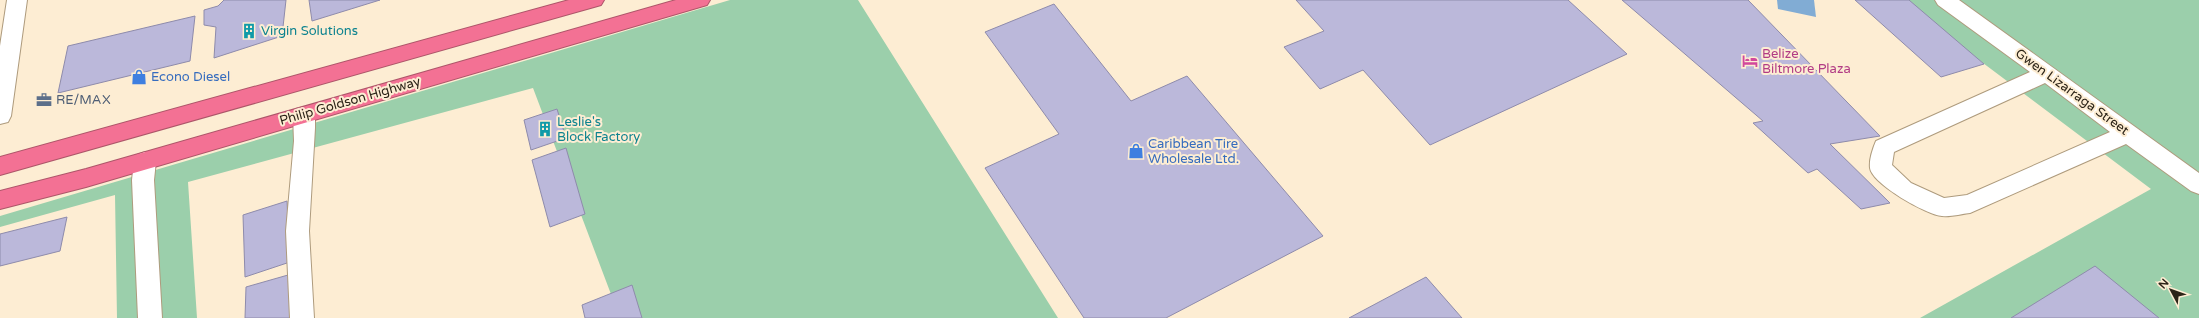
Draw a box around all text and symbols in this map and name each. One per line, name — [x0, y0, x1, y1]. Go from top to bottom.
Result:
building icon: Virgin Solutions — [240, 22, 258, 40]
place label: Virgin Solutions — [261, 23, 358, 39]
street label: Gwen Lizarraga Street — [2012, 45, 2132, 139]
place label: Belize Biltmore Plaza — [1762, 46, 1851, 77]
hotel icon: Belize Biltmore Plaza — [1741, 52, 1759, 70]
shop icon: Econo Diesel — [130, 68, 148, 86]
place label: Econo Diesel — [151, 69, 230, 85]
street label: Philip Goldson Highway — [278, 73, 422, 129]
office icon: RE/MAX — [35, 91, 53, 109]
place label: RE/MAX — [56, 92, 111, 108]
place label: Leslie's Block Factory — [557, 114, 640, 145]
building icon: Leslie's Block Factory — [536, 120, 554, 138]
place label: Caribbean Tire Wholesale Ltd. — [1148, 136, 1239, 167]
shop icon: Caribbean Tire Wholesale Ltd. — [1127, 142, 1145, 160]
north arrow — [2151, 270, 2191, 310]
text: N — [2156, 276, 2172, 291]

